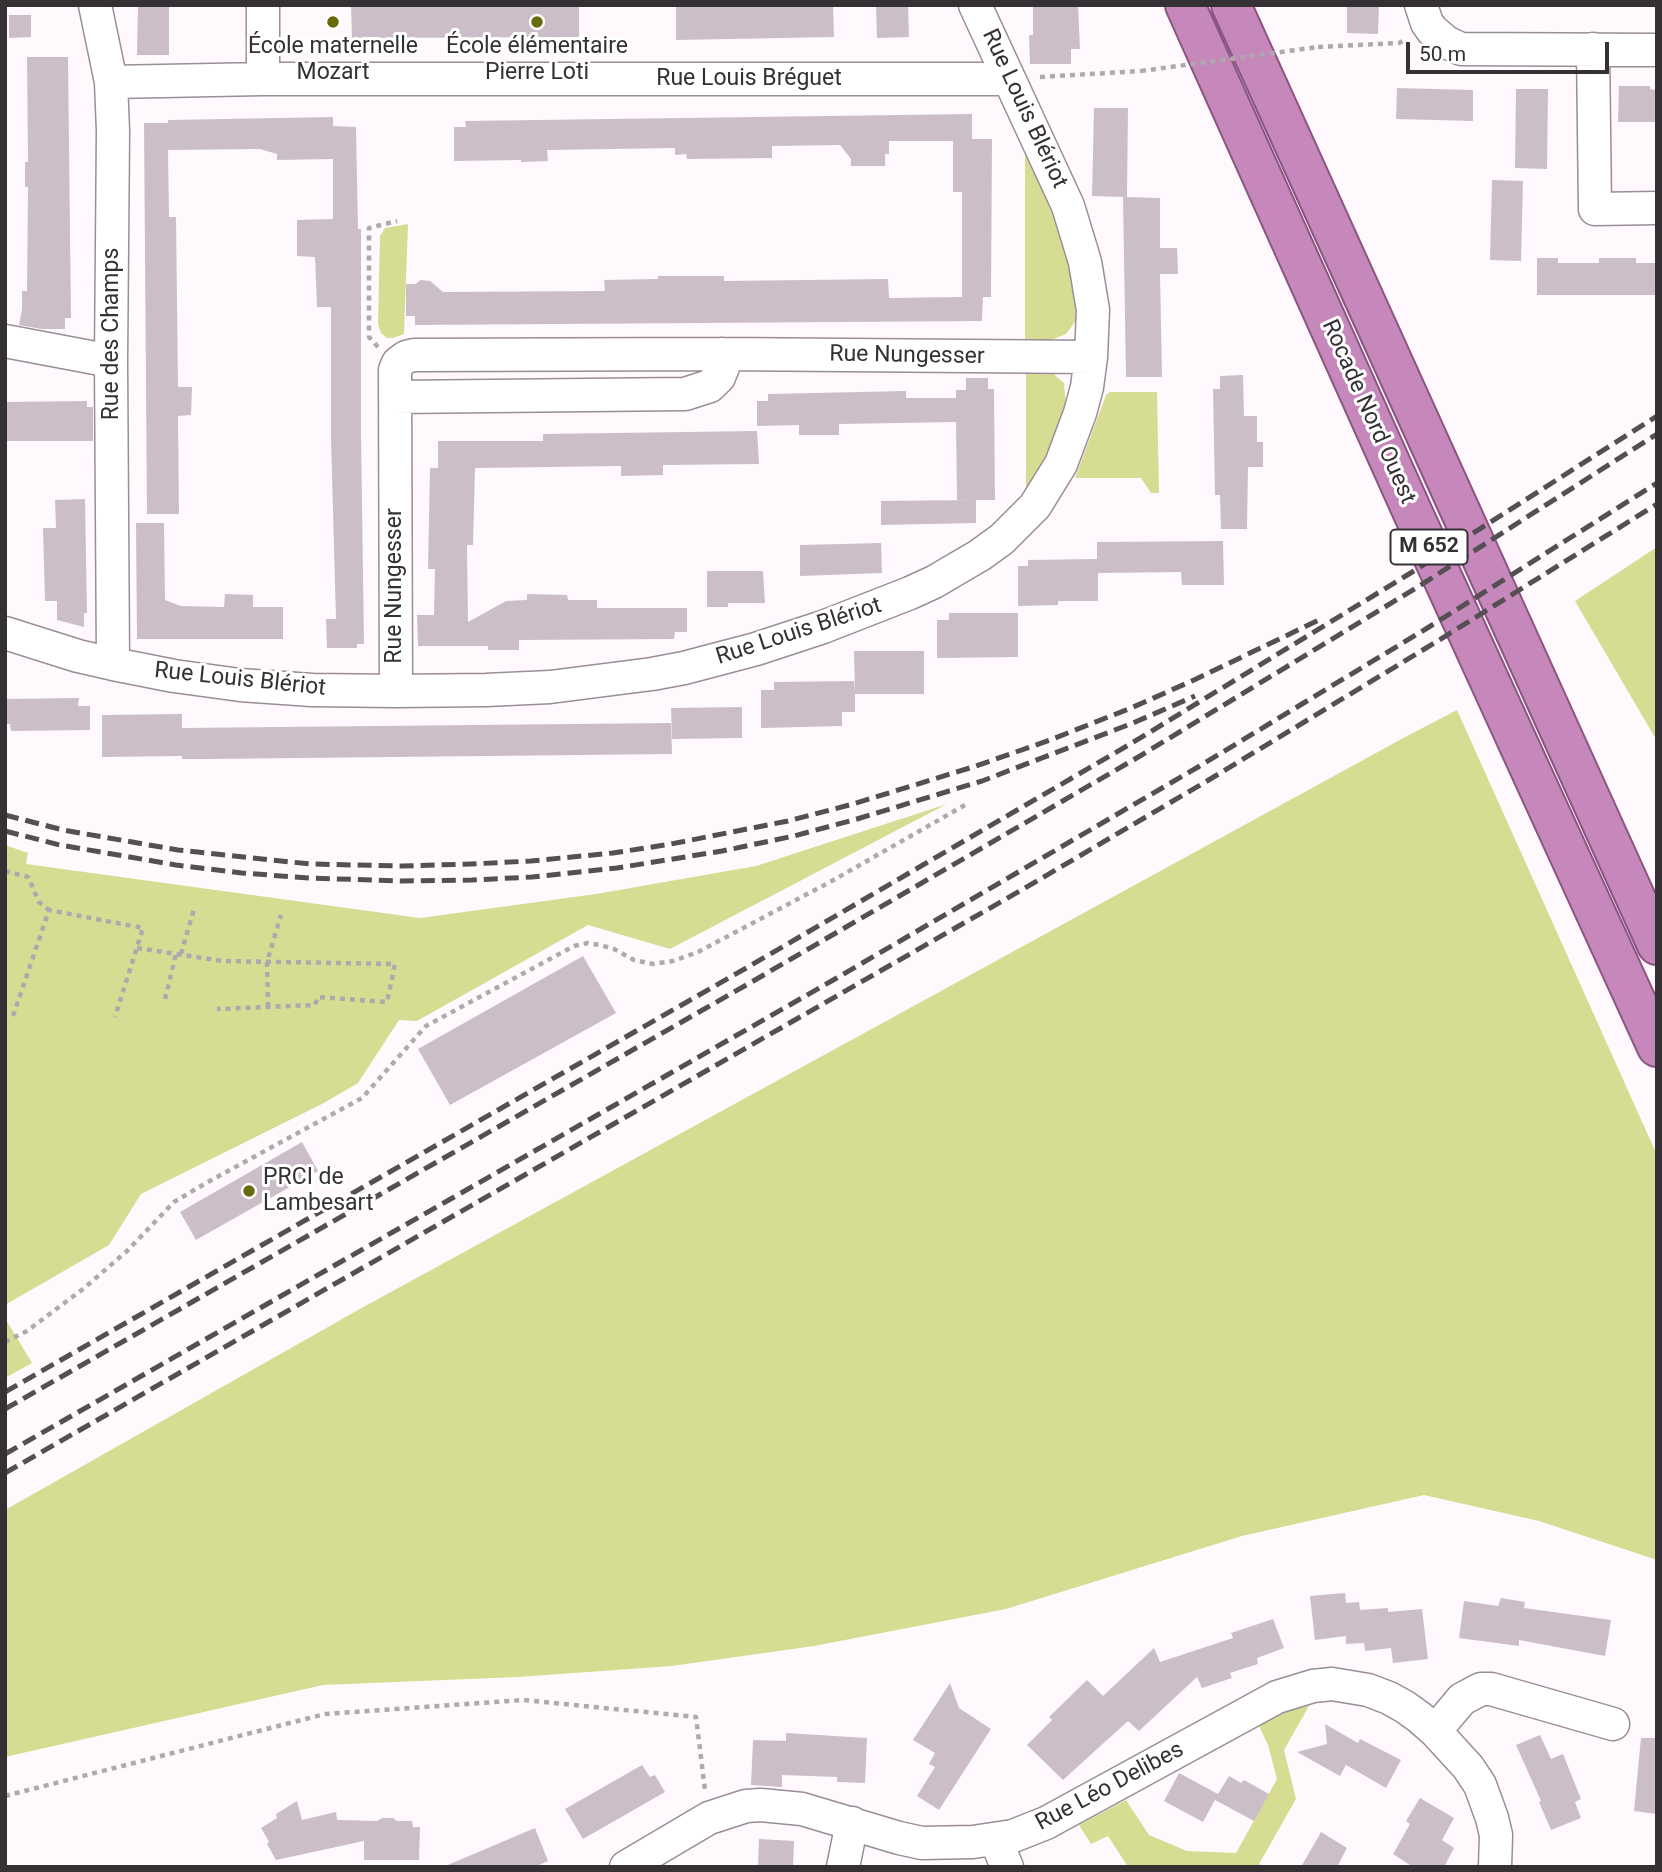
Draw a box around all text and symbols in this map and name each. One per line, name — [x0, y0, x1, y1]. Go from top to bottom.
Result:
marker: École maternelle Mozart — [325, 14, 341, 30]
marker: École élémentaire Pierre Loti — [529, 14, 545, 30]
street label: Rue Louis Blériot — [975, 25, 1073, 193]
scale bar — [1410, 28, 1613, 72]
place label: École maternelle Mozart — [248, 33, 418, 87]
place label: École élémentaire Pierre Loti — [446, 33, 628, 87]
text: 50 m — [1419, 42, 1466, 66]
street label: Rue Louis Bréguet — [656, 65, 842, 93]
street label: Rue des Champs — [98, 248, 126, 420]
street label: Rocade Nord Ouest — [1315, 316, 1421, 508]
street label: Rue Nungesser — [829, 341, 985, 371]
street label: Rue Nungesser — [381, 508, 409, 664]
road number: M 652 — [1390, 530, 1468, 564]
street label: Rue Louis Blériot — [713, 592, 885, 672]
street label: Rue Louis Blériot — [153, 657, 327, 703]
place label: PRCI de Lambesart — [263, 1164, 373, 1218]
marker: PRCI de Lambesart — [241, 1183, 257, 1199]
street label: Rue Léo Delibes — [1031, 1736, 1189, 1838]

